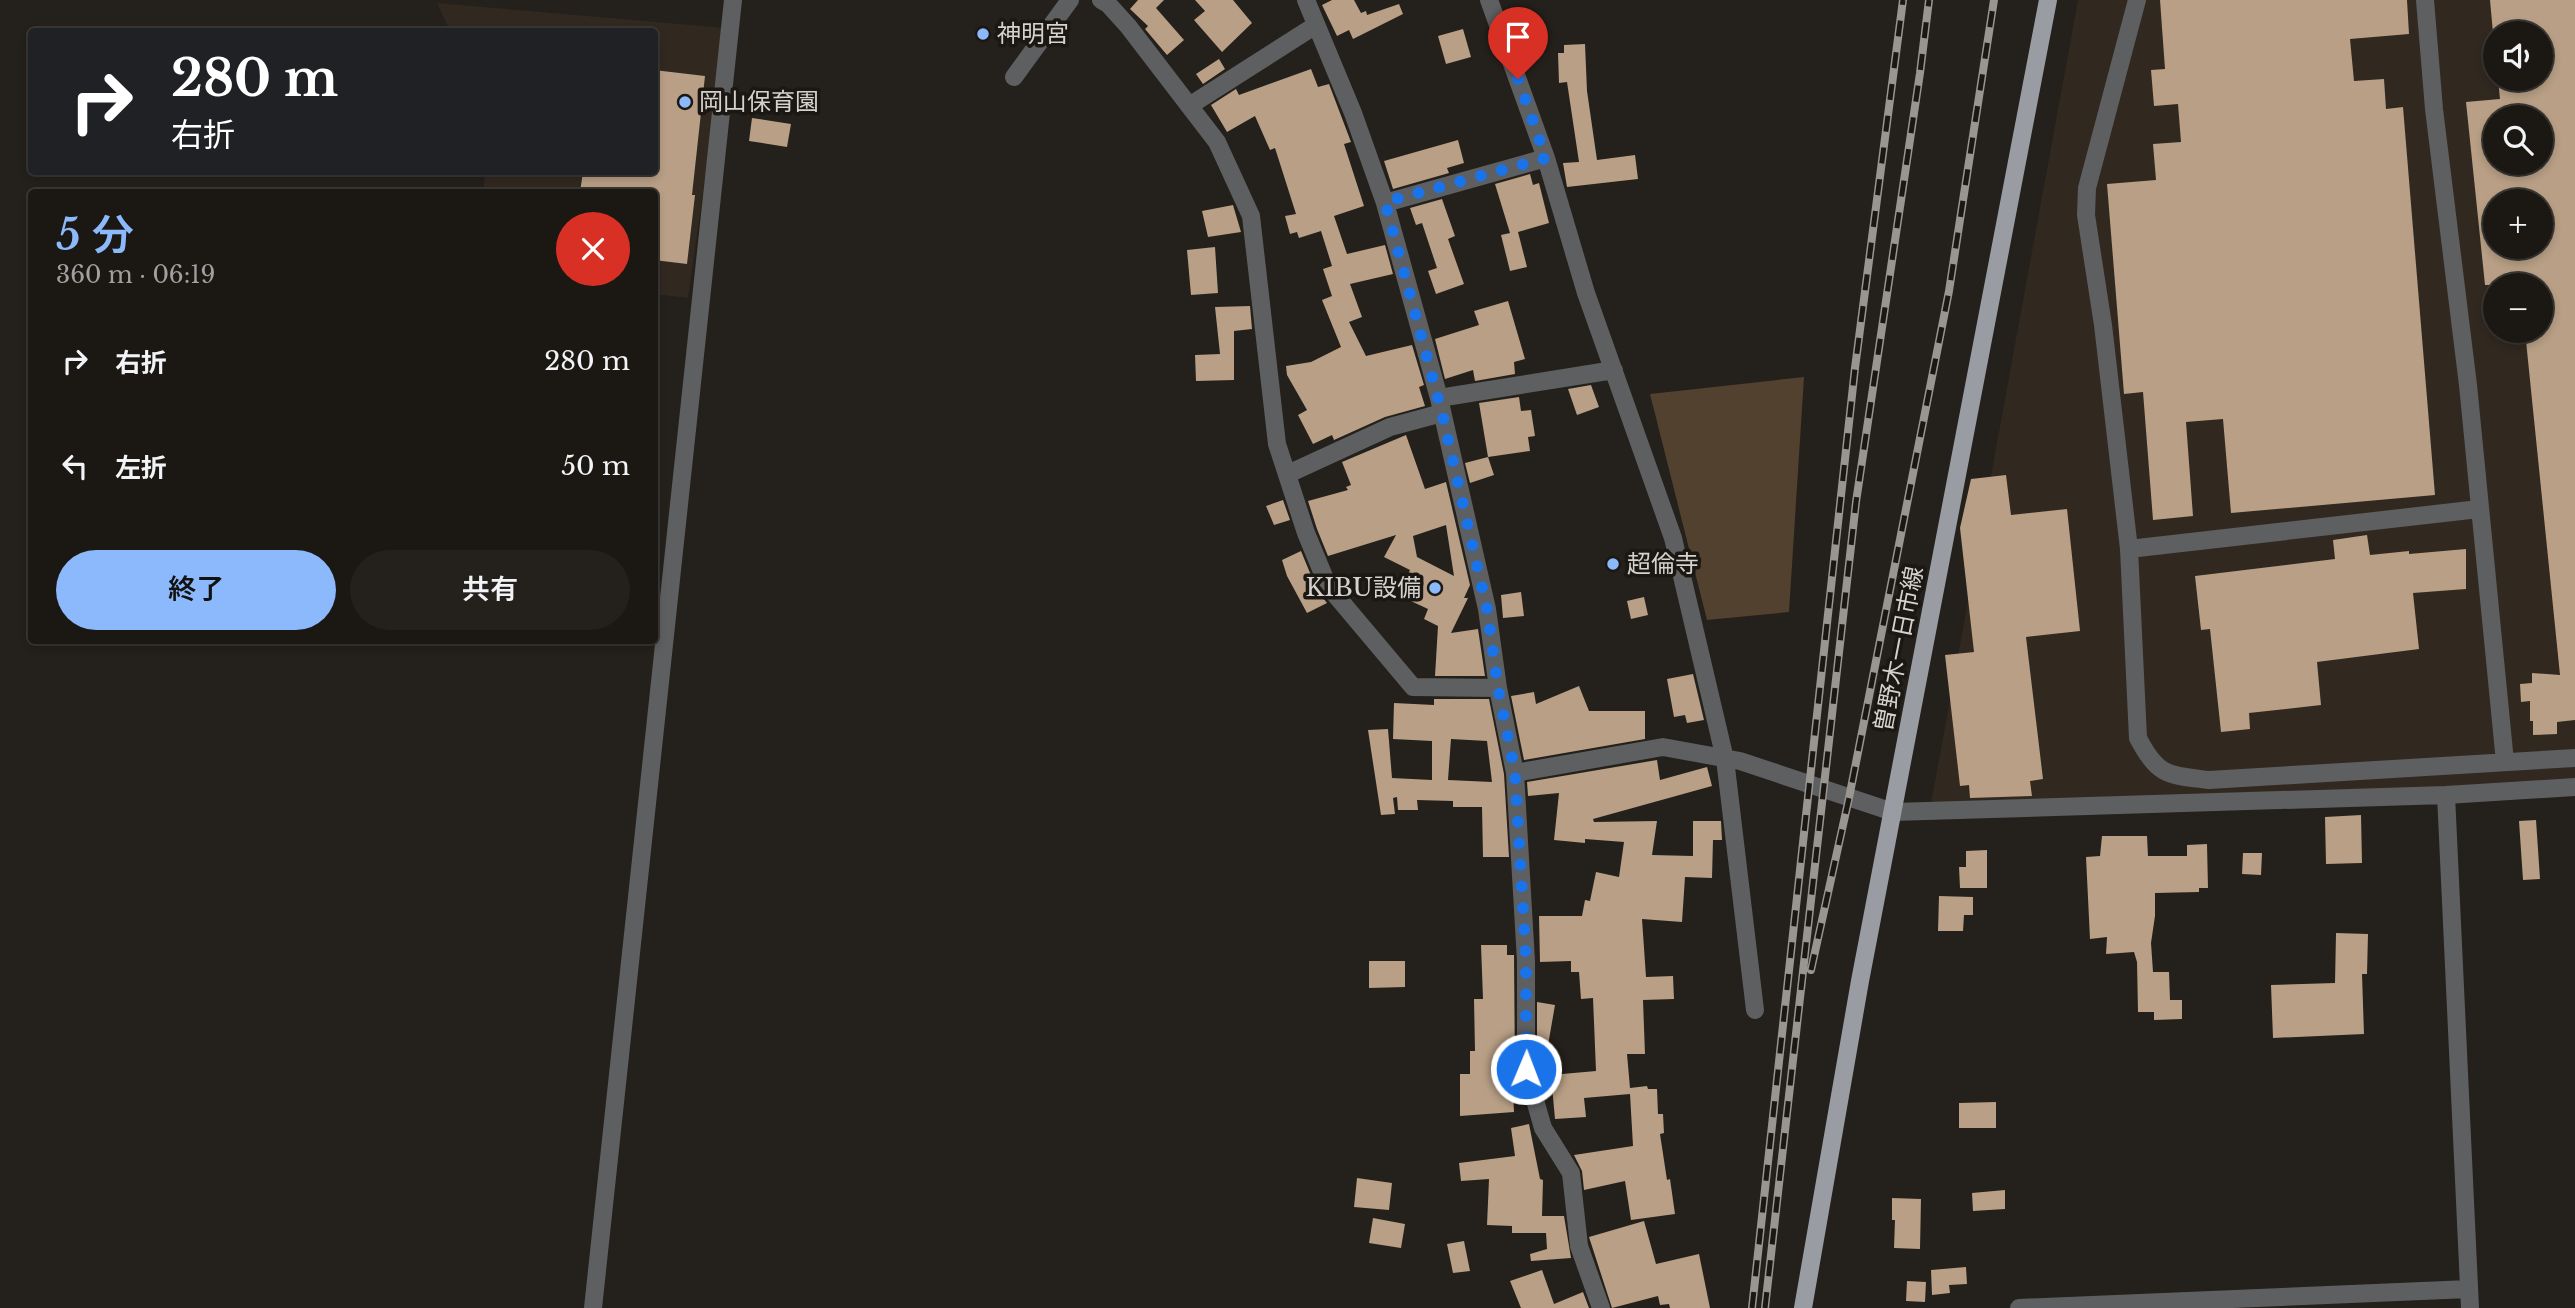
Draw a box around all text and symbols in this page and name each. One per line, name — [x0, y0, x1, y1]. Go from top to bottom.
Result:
pin — [1488, 7, 1548, 79]
icon: arrive — [1499, 18, 1537, 56]
place label: 神明宮 — [997, 19, 1069, 48]
map controls — [2483, 21, 2553, 343]
button: sound — [2483, 21, 2553, 91]
marker: 神明宮 — [975, 26, 991, 42]
text: 280 m — [171, 48, 338, 109]
icon: right — [56, 56, 147, 147]
place label: 岡山保育園 — [699, 87, 819, 116]
marker: 岡山保育園 — [677, 94, 693, 110]
button: search — [2483, 105, 2553, 175]
text: 右折 — [171, 115, 235, 155]
button: + — [2483, 189, 2553, 259]
text: 5 分 — [56, 209, 134, 261]
button: close — [556, 212, 630, 286]
text: 360 m · 06:19 — [56, 261, 215, 289]
button: − — [2483, 273, 2553, 343]
icon: right — [56, 342, 94, 380]
text: 280 m — [544, 345, 630, 377]
text: 右折 — [115, 347, 167, 379]
icon: left — [56, 447, 94, 485]
text: 50 m — [561, 450, 630, 482]
text: 左折 — [115, 452, 167, 484]
place label: 超倫寺 — [1627, 549, 1699, 578]
button: 終了 — [56, 550, 336, 630]
button: 共有 — [350, 550, 630, 630]
marker: 超倫寺 — [1605, 556, 1621, 572]
street label: 曽野木一日市線 — [1868, 564, 1929, 734]
place label: KIBU設備 — [1306, 573, 1421, 602]
marker: KIBU設備 — [1427, 580, 1443, 596]
position arrow — [1489, 1032, 1563, 1106]

